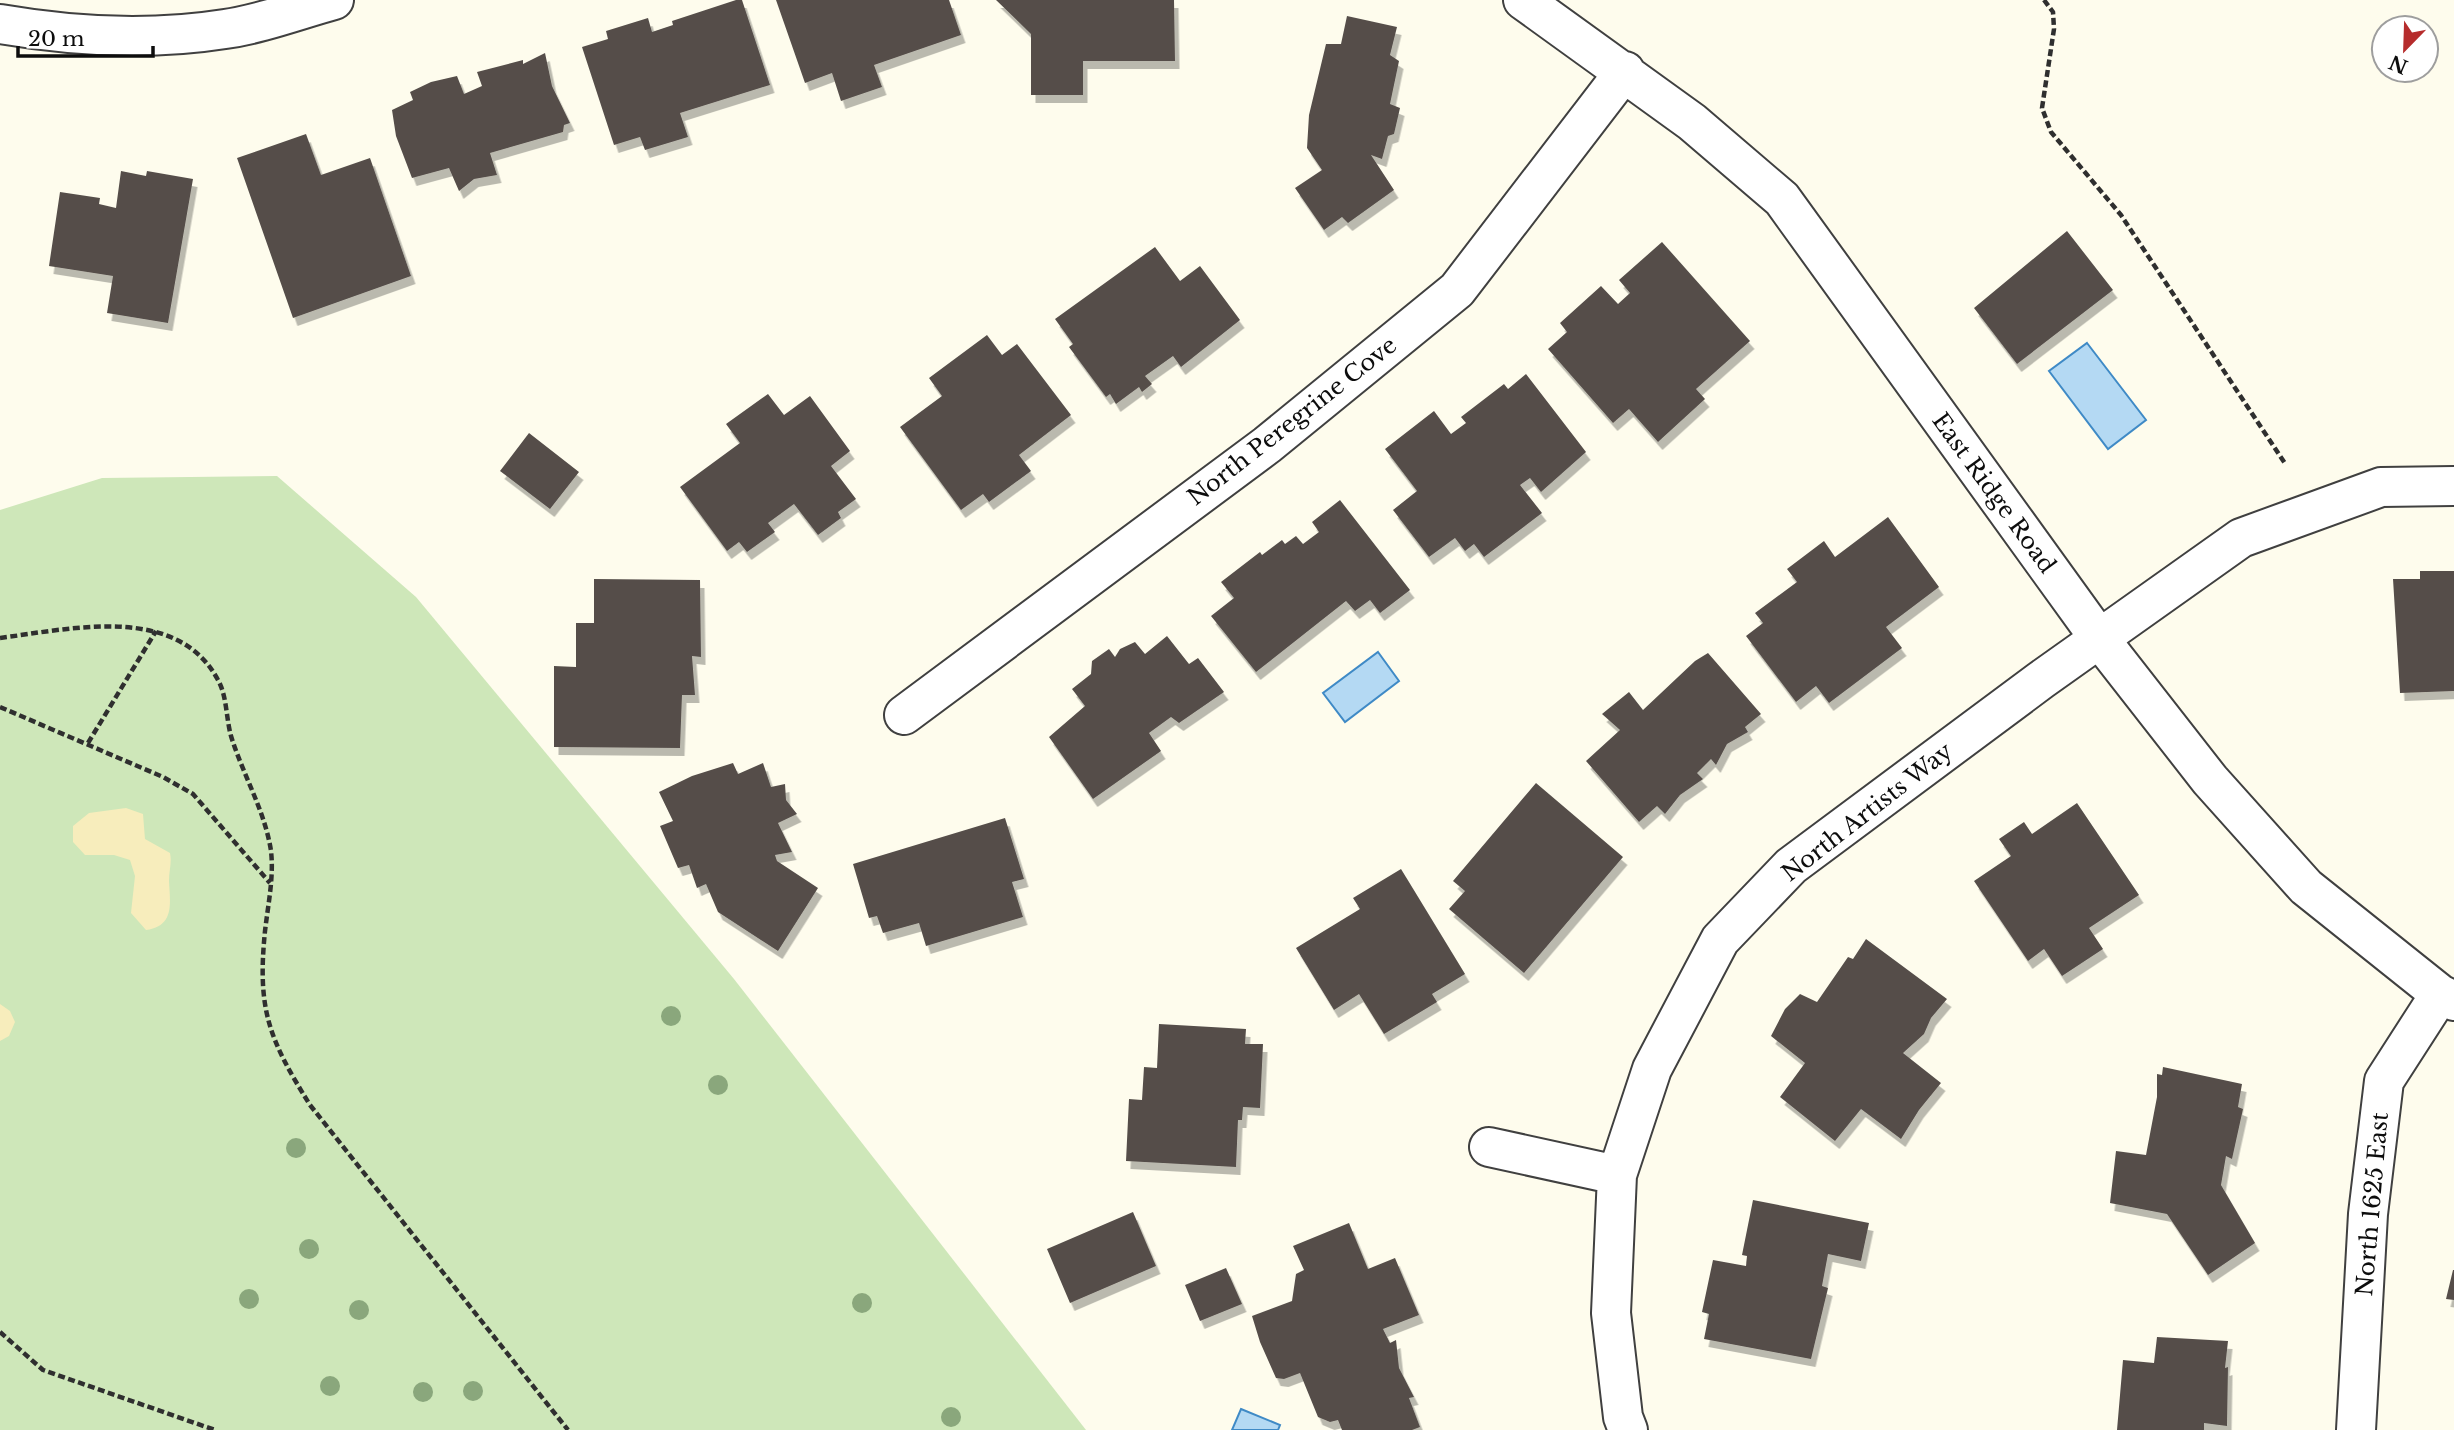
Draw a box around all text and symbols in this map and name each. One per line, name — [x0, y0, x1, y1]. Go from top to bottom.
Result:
scale bar — [18, 14, 152, 58]
north arrow — [2370, 14, 2440, 84]
text: 20 m — [28, 26, 85, 52]
text: N — [2386, 50, 2411, 78]
street label: North Peregrine Cove — [1182, 331, 1402, 511]
street label: East Ridge Road — [1926, 407, 2062, 579]
street label: North Artists Way — [1776, 737, 1958, 887]
street label: North 1625 East — [2350, 1111, 2394, 1297]

